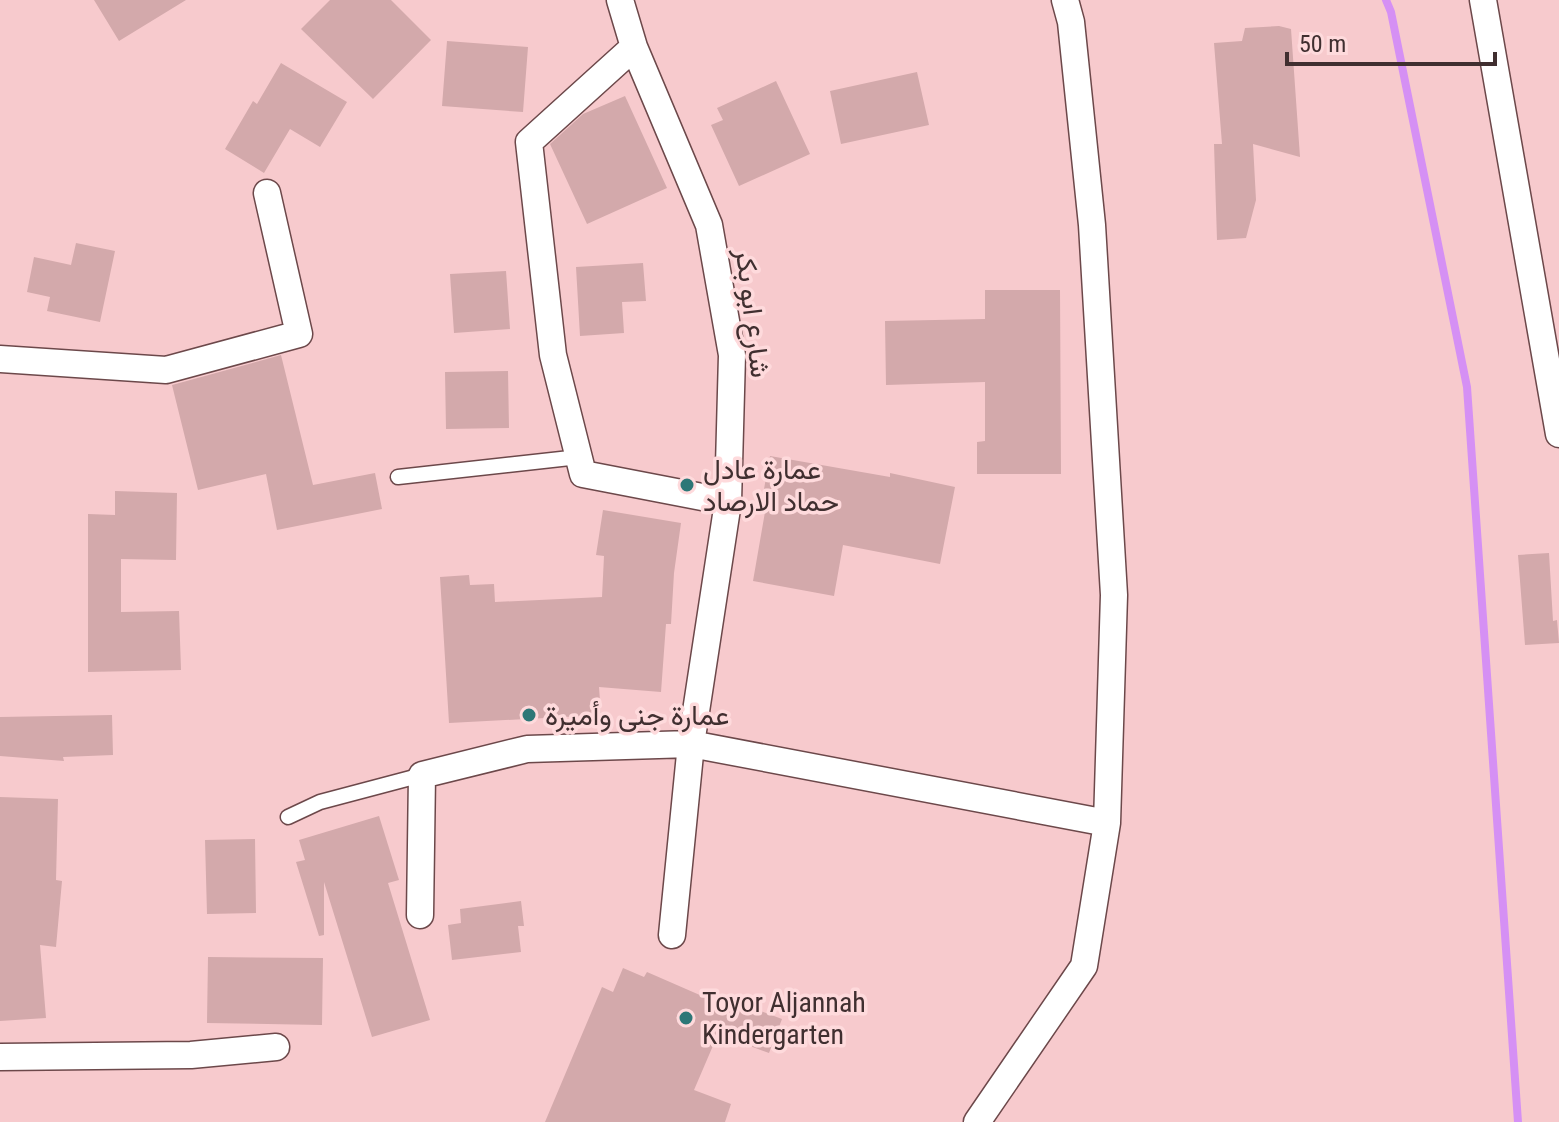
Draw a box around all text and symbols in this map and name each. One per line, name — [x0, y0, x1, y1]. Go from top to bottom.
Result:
scale bar — [1287, 16, 1495, 66]
text: 50 m — [1299, 30, 1346, 58]
street label: شارع ابو بكر — [727, 246, 777, 380]
place label: عمارة عادل حماد الارصاد — [703, 453, 839, 519]
marker: عمارة عادل حماد الارصاد — [678, 476, 696, 494]
place label: عمارة جنى وأميرة — [545, 699, 729, 733]
marker: عمارة جنى وأميرة — [520, 706, 538, 724]
place label: Toyor Aljannah Kindergarten — [702, 986, 866, 1051]
marker: Toyor Aljannah Kindergarten — [677, 1009, 695, 1027]

